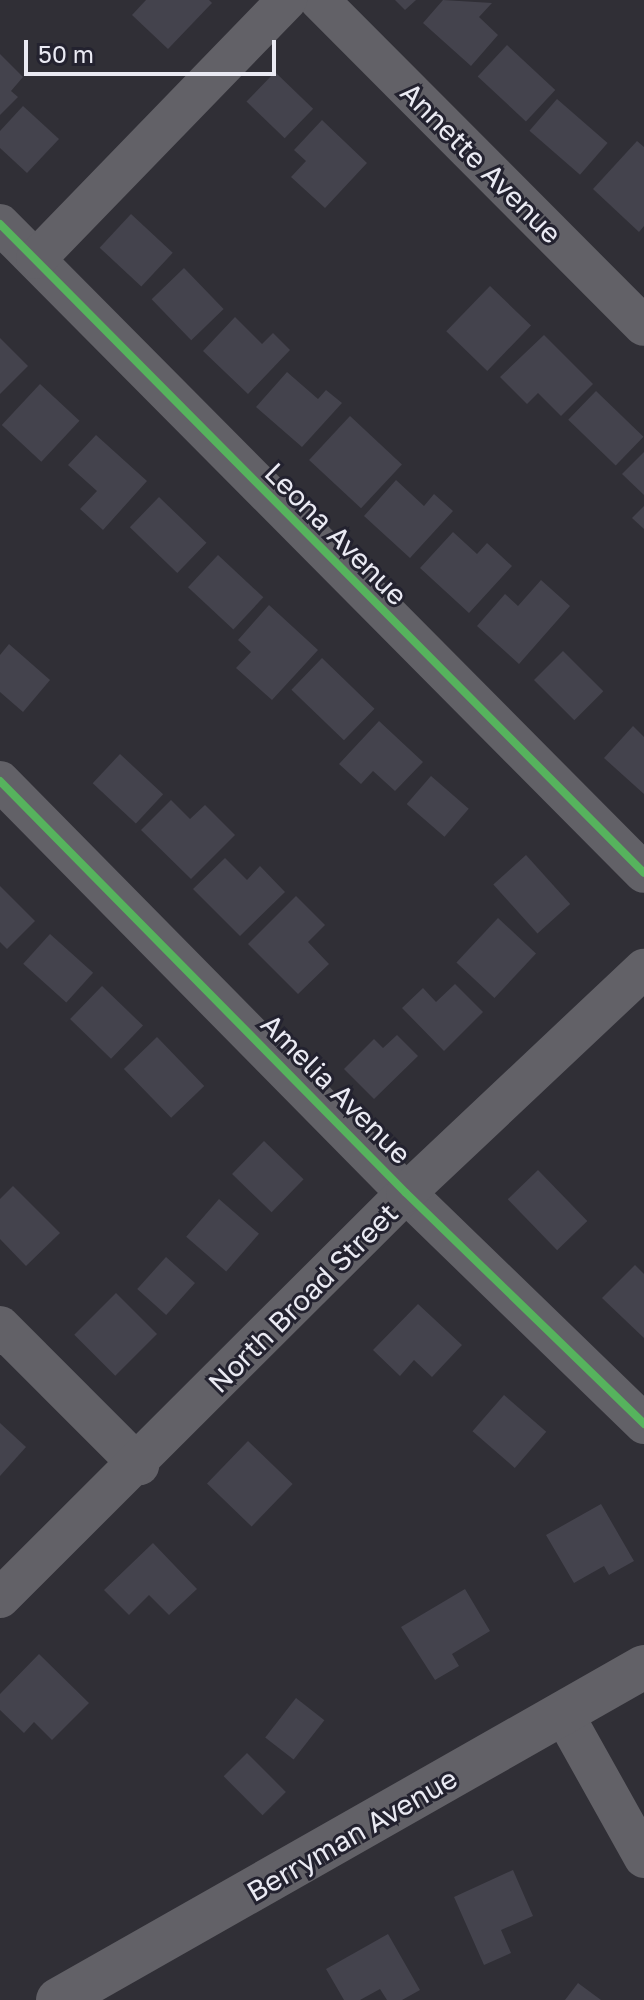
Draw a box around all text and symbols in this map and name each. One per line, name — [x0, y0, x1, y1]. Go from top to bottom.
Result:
scale bar — [28, 24, 280, 74]
text: 50 m — [38, 39, 94, 68]
street label: Annette Avenue — [394, 76, 568, 250]
street label: Leona Avenue — [258, 456, 414, 612]
street label: Amelia Avenue — [254, 1007, 418, 1171]
street label: North Broad Street — [201, 1196, 405, 1400]
street label: Berryman Avenue — [241, 1761, 463, 1909]

